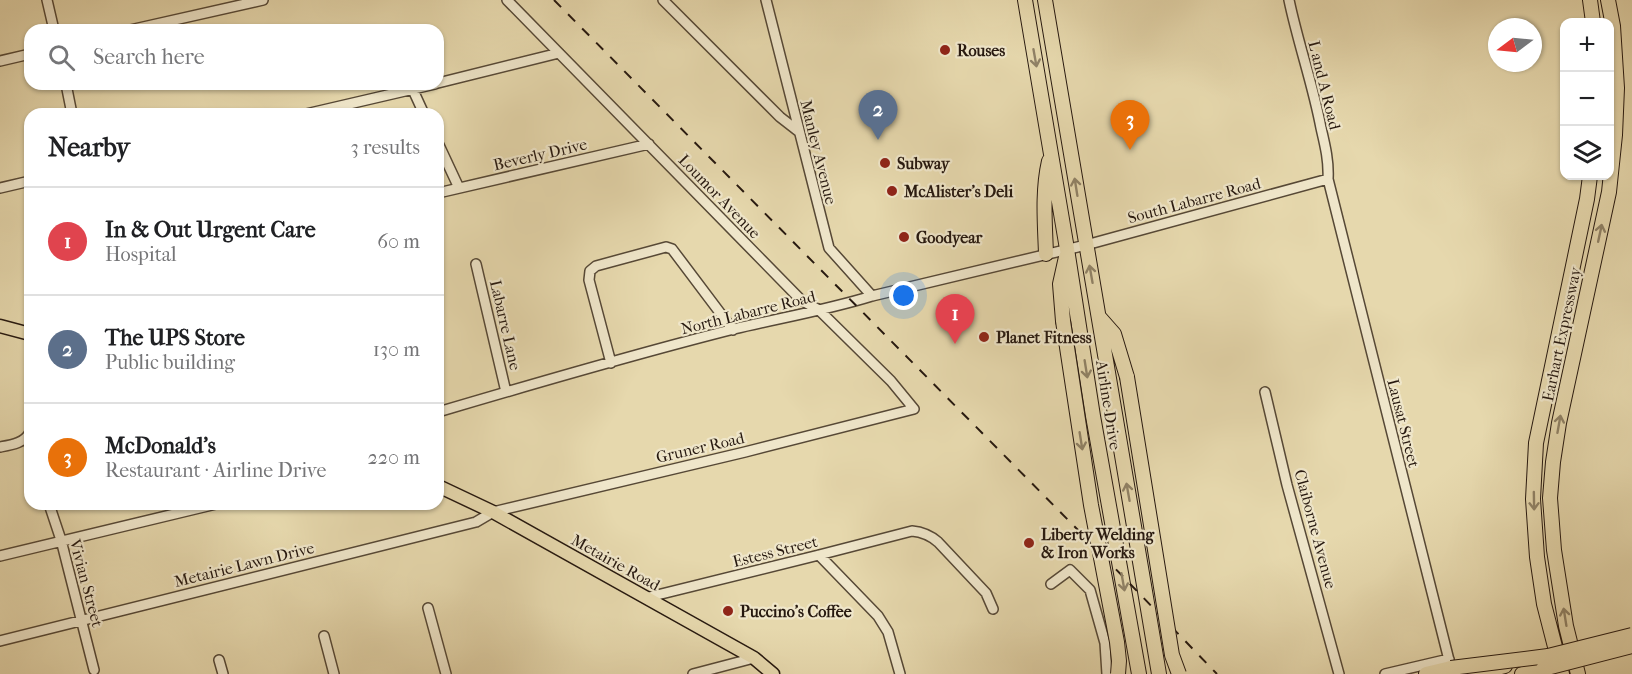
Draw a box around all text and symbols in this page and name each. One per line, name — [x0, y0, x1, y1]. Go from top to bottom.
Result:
north arrow — [1488, 18, 1542, 72]
map controls — [1560, 18, 1614, 180]
button: + — [1560, 18, 1614, 72]
search box — [24, 24, 444, 90]
street label: L and A Road — [1304, 39, 1345, 132]
icon: search — [45, 41, 78, 74]
place label: Rouses — [957, 41, 1005, 60]
marker: Rouses — [938, 43, 952, 57]
text: Search here — [93, 44, 205, 70]
one-way arrow — [1029, 47, 1040, 67]
button: − — [1560, 72, 1614, 126]
pin: 2 — [858, 90, 898, 140]
street label: Manley Avenue — [796, 98, 841, 206]
pin: 3 — [1110, 100, 1150, 150]
button: layers — [1560, 126, 1614, 180]
text: Nearby — [48, 132, 130, 163]
street label: Beverly Drive — [491, 134, 589, 174]
text: 3 results — [351, 136, 420, 159]
street label: Loumor Avenue — [675, 150, 765, 243]
place label: Subway — [897, 154, 951, 174]
marker: Subway — [878, 156, 892, 170]
street label: South Labarre Road — [1126, 174, 1263, 227]
one-way arrow — [1071, 178, 1082, 198]
place label: McAlister's Deli — [903, 182, 1014, 201]
marker: McAlister's Deli — [885, 184, 899, 198]
text: In & Out Urgent Care — [105, 217, 316, 243]
one-way arrow — [1595, 224, 1606, 243]
place label: Goodyear — [916, 228, 984, 248]
text: 1 — [64, 230, 71, 253]
text: 60 m — [377, 230, 420, 253]
marker: Goodyear — [897, 230, 911, 244]
text: Hospital — [105, 243, 177, 266]
one-way arrow — [1085, 264, 1096, 284]
street label: Earhart Expressway — [1538, 265, 1585, 403]
street label: Labarre Lane — [486, 278, 525, 372]
your location — [889, 281, 918, 310]
street label: North Labarre Road — [679, 286, 818, 338]
pin: 1 — [936, 294, 974, 344]
text: The UPS Store — [105, 325, 245, 351]
place label: Planet Fitness — [996, 328, 1092, 347]
marker: Planet Fitness — [977, 330, 991, 344]
text: 2 — [62, 338, 73, 361]
text: 130 m — [373, 338, 420, 361]
text: Public building — [105, 351, 235, 374]
street label: Airline Drive — [1092, 358, 1125, 451]
one-way arrow — [1081, 359, 1092, 379]
street label: Lausat Street — [1383, 377, 1424, 470]
one-way arrow — [1554, 414, 1565, 434]
street label: Gruner Road — [654, 428, 746, 467]
one-way arrow — [1076, 431, 1087, 451]
text: McDonald's — [105, 433, 216, 459]
text: 3 — [63, 446, 72, 469]
text: 220 m — [367, 446, 420, 469]
text: Restaurant · Airline Drive — [105, 459, 326, 482]
street label: Claiborne Avenue — [1290, 467, 1341, 591]
one-way arrow — [1122, 483, 1133, 502]
one-way arrow — [1528, 491, 1539, 511]
place label: Liberty Welding & Iron Works — [1041, 525, 1155, 562]
street label: Metairie Road — [568, 530, 664, 595]
street label: Estess Street — [731, 532, 820, 571]
street label: Vivian Street — [65, 536, 107, 629]
marker: Liberty Welding & Iron Works — [1022, 536, 1036, 550]
street label: Metairie Lawn Drive — [172, 538, 316, 591]
one-way arrow — [1118, 572, 1129, 592]
place label: Puccino's Coffee — [740, 602, 852, 621]
marker: Puccino's Coffee — [721, 604, 735, 618]
one-way arrow — [1559, 608, 1570, 627]

